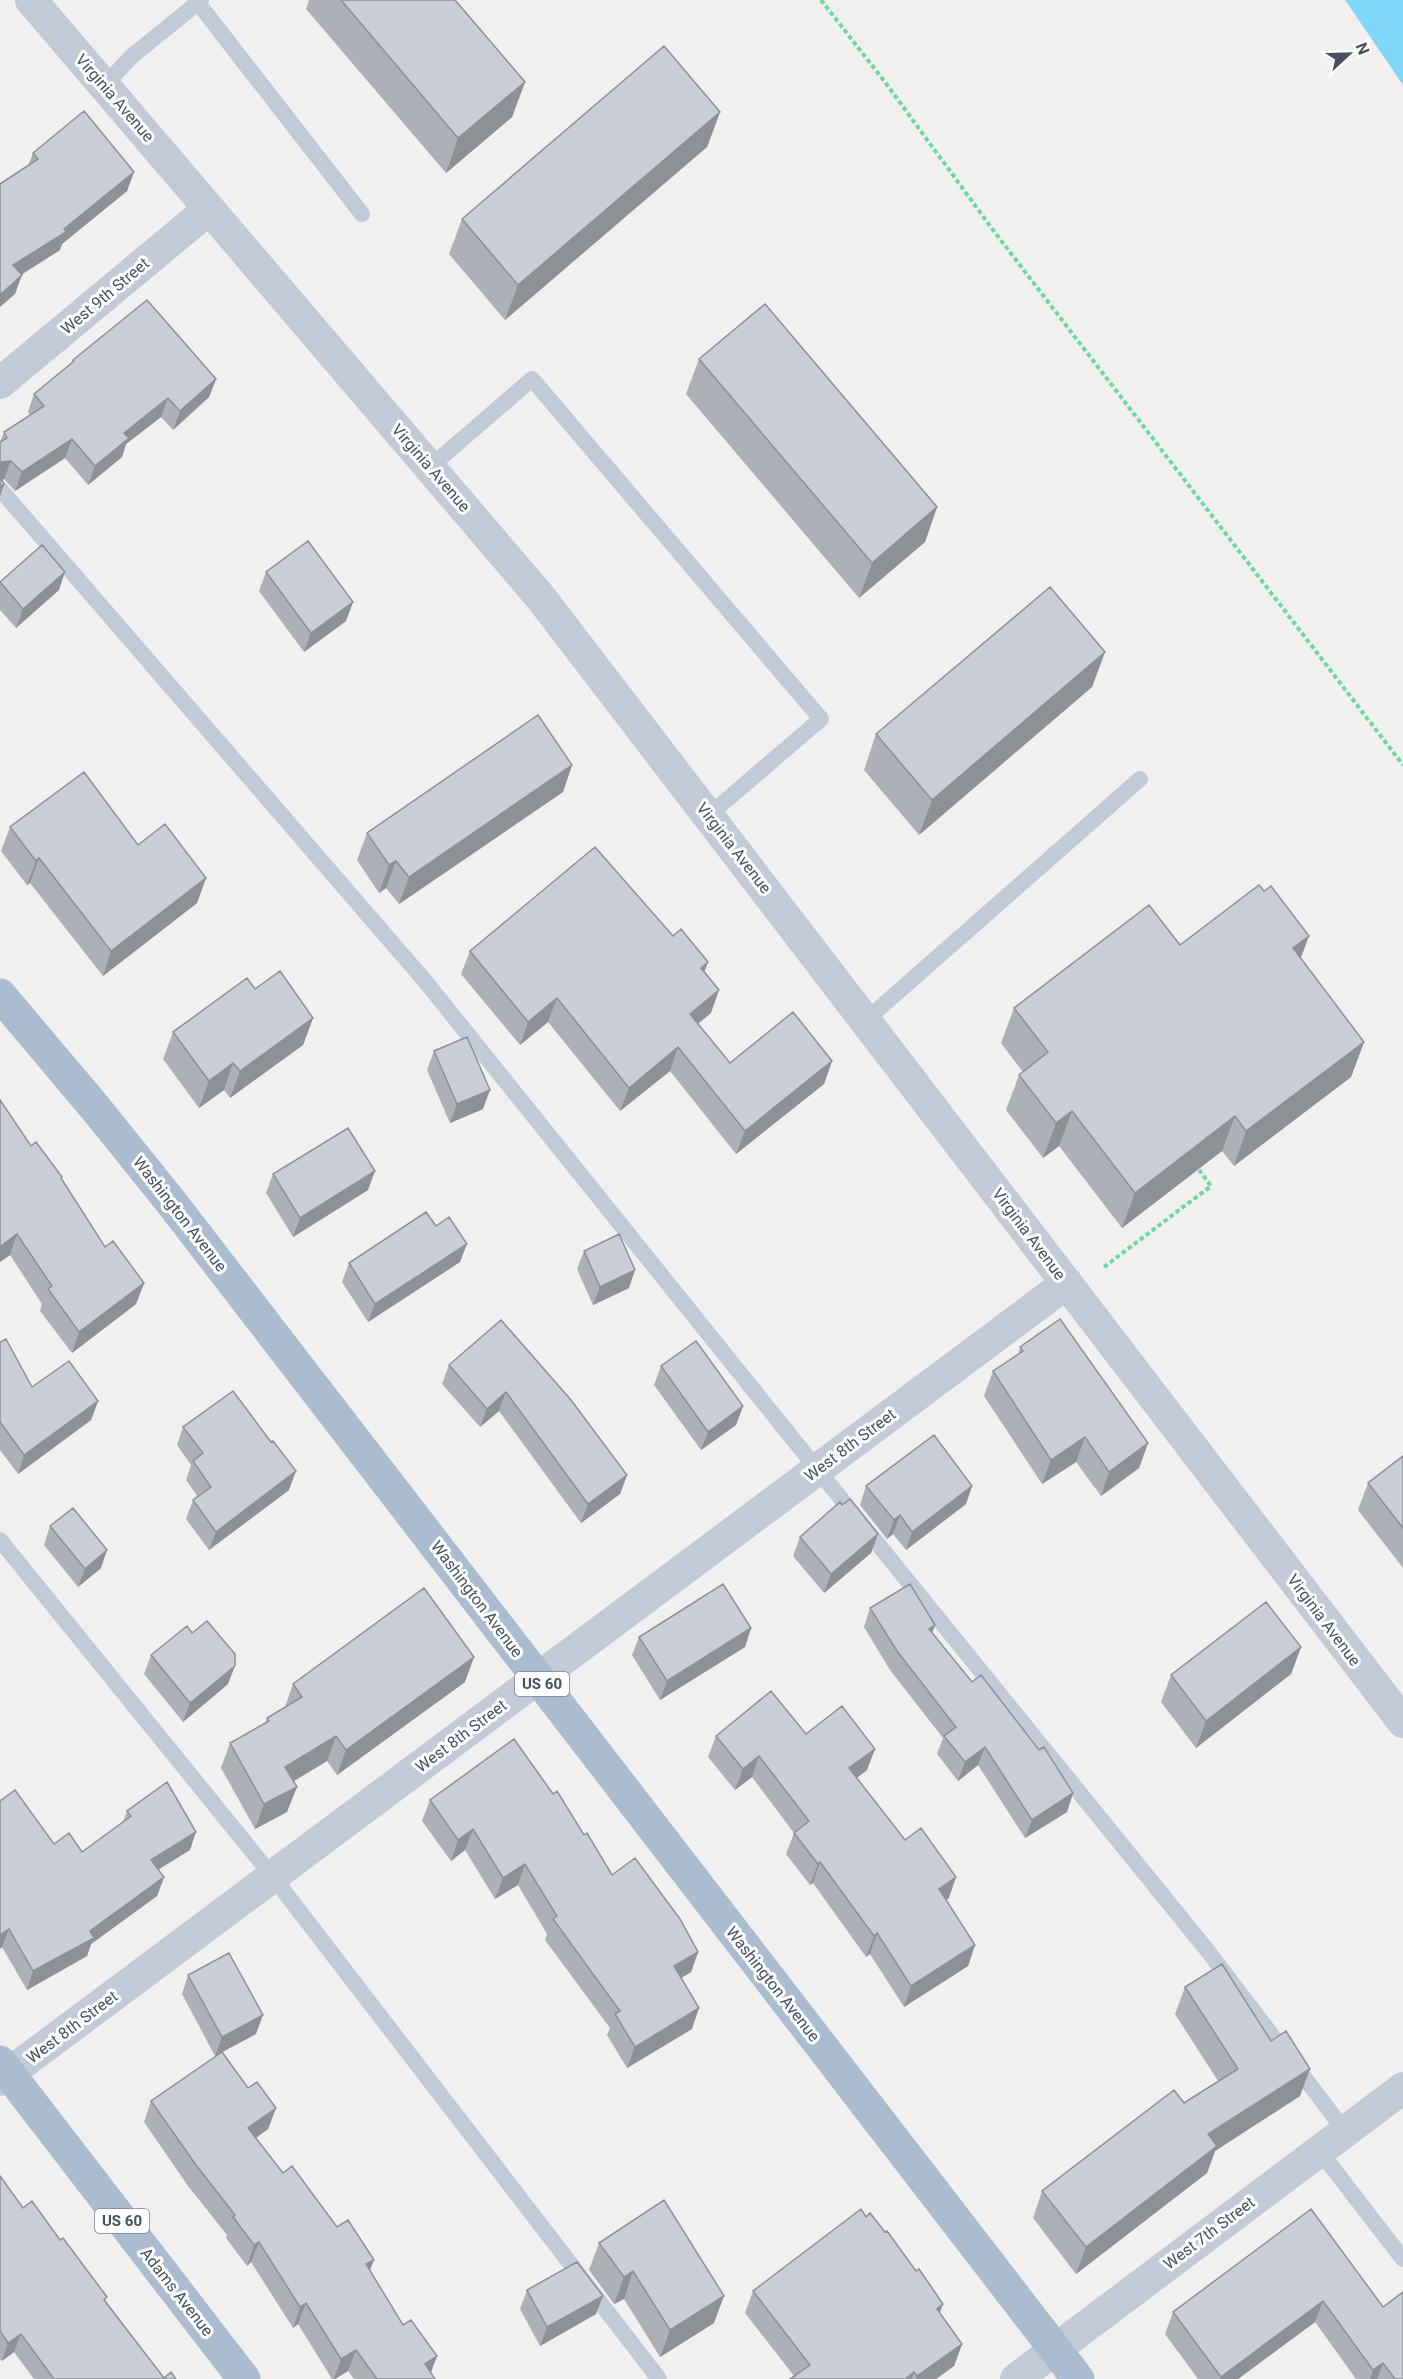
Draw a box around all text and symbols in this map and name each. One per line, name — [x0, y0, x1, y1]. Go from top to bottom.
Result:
north arrow — [1319, 24, 1379, 84]
text: N — [1352, 40, 1373, 57]
street label: Virginia Avenue — [72, 50, 158, 146]
street label: West 9th Street — [57, 254, 153, 338]
street label: Virginia Avenue — [388, 420, 474, 516]
street label: Virginia Avenue — [693, 799, 775, 897]
street label: Washington Avenue — [129, 1153, 231, 1275]
street label: Virginia Avenue — [988, 1184, 1070, 1284]
street label: West 8th Street — [801, 1405, 899, 1485]
street label: Washington Avenue — [427, 1537, 527, 1661]
street label: Virginia Avenue — [1283, 1570, 1365, 1670]
road number: US 60 — [515, 1672, 569, 1696]
street label: West 8th Street — [412, 1696, 510, 1776]
street label: Washington Avenue — [722, 1923, 824, 2045]
street label: West 8th Street — [23, 1987, 121, 2067]
street label: West 7th Street — [1160, 2193, 1258, 2273]
road number: US 60 — [95, 2209, 149, 2233]
street label: Adams Avenue — [137, 2244, 217, 2340]

